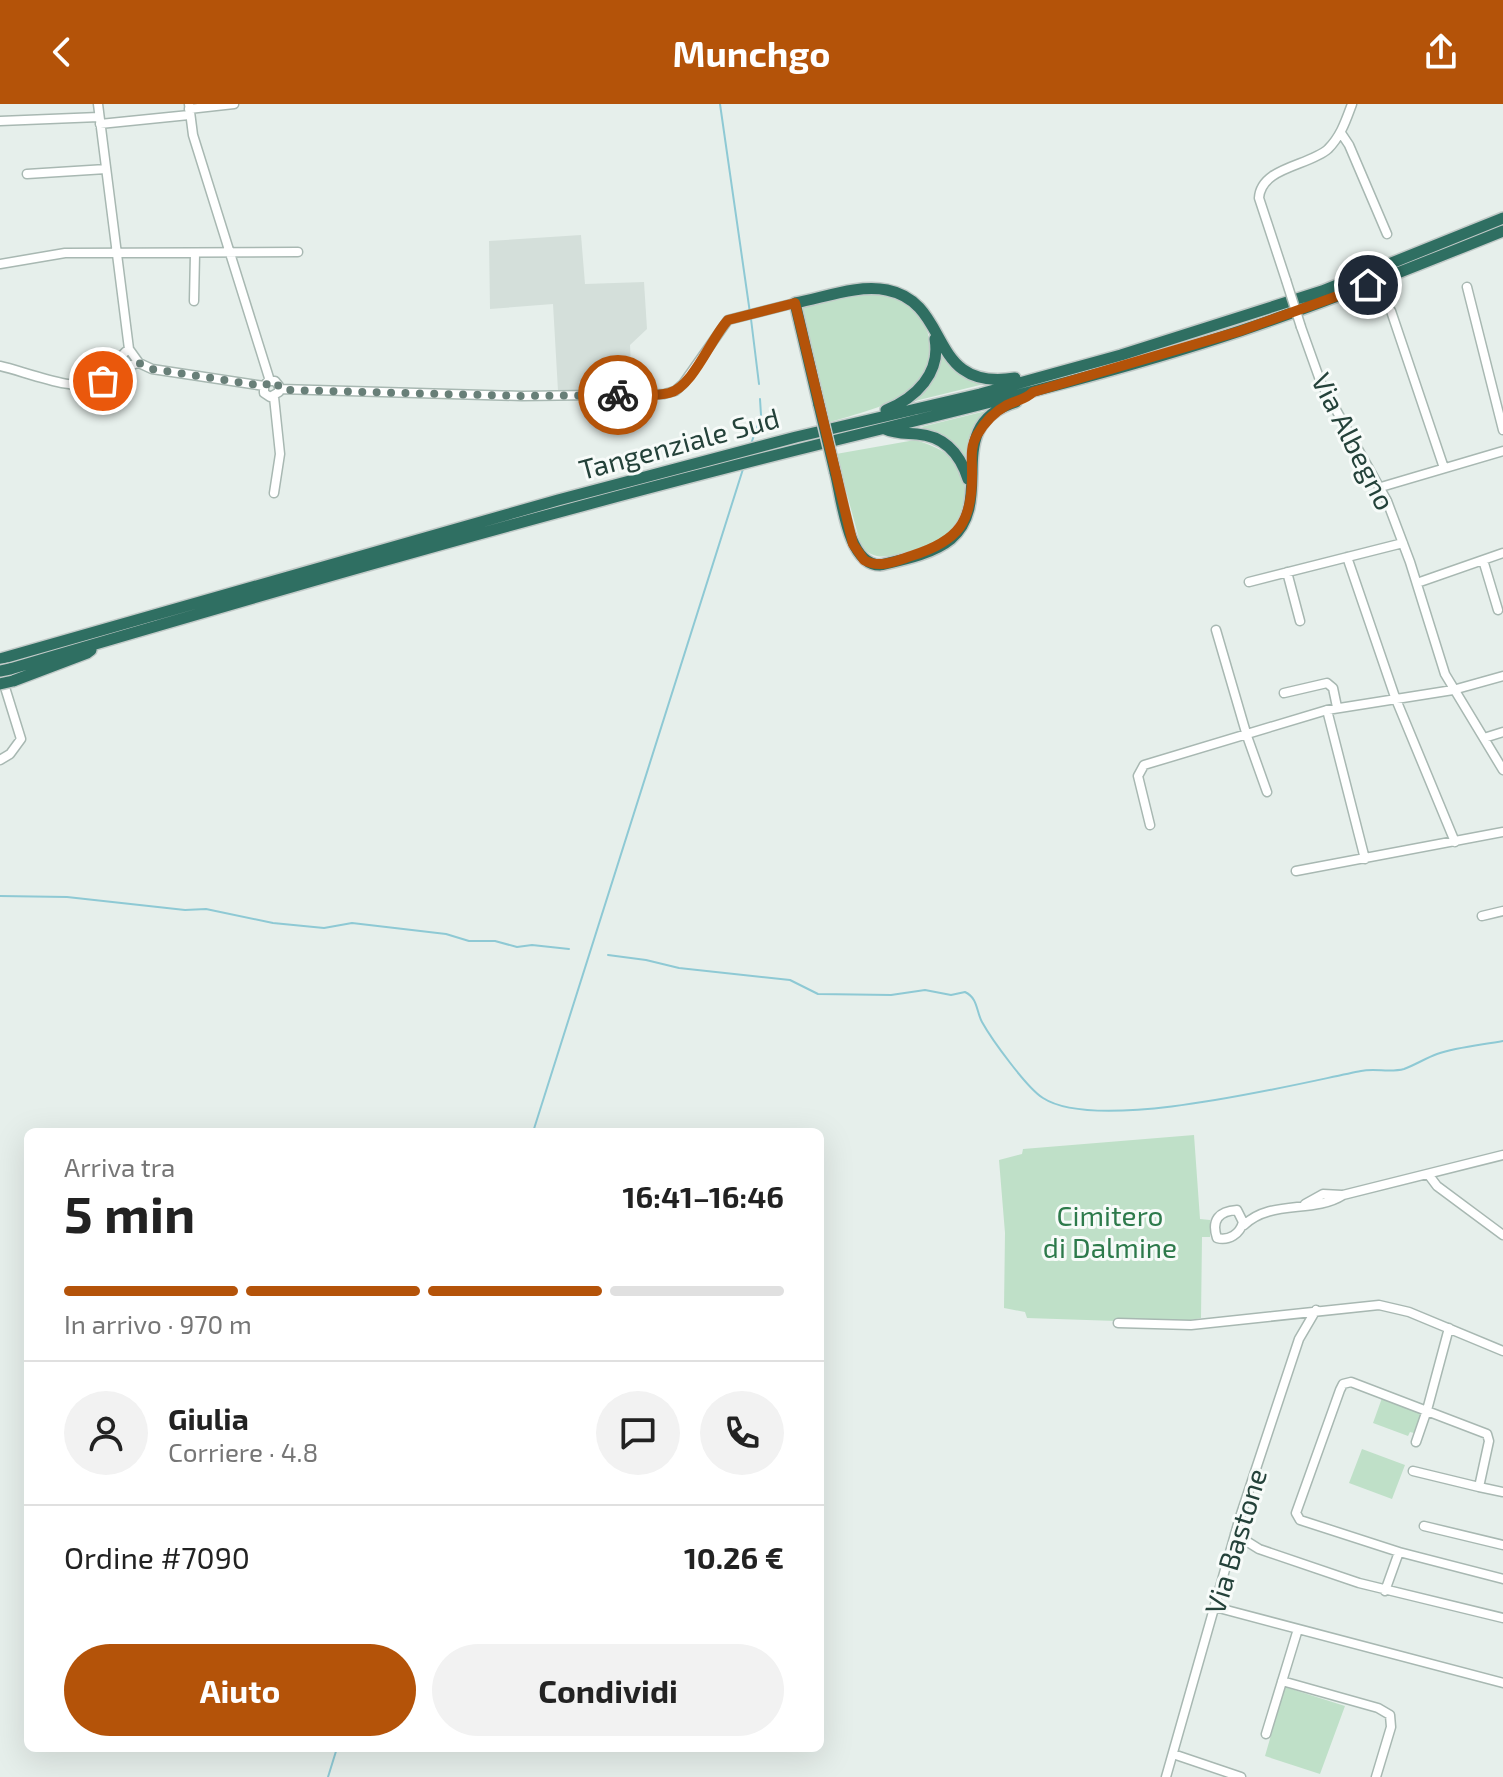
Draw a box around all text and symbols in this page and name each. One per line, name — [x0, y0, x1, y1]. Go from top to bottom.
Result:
icon: back — [40, 30, 84, 74]
icon: share — [1419, 30, 1463, 74]
text: Munchgo — [673, 31, 830, 74]
pin — [1334, 251, 1402, 319]
icon: home — [1346, 263, 1390, 307]
pin — [69, 347, 137, 415]
courier — [578, 355, 658, 435]
icon: bag — [81, 359, 125, 403]
street label: Via Albegno — [1305, 367, 1403, 515]
icon: bike — [596, 373, 640, 417]
street label: Tangenziale Sud — [575, 400, 783, 486]
text: Arriva tra — [64, 1151, 175, 1182]
text: 16:41–16:46 — [623, 1178, 784, 1214]
text: 5 min — [64, 1181, 195, 1243]
park label: Cimitero di Dalmine — [1043, 1198, 1177, 1264]
text: In arrivo · 970 m — [64, 1308, 252, 1339]
button: person — [64, 1391, 148, 1475]
button: chat — [596, 1391, 680, 1475]
button: phone — [700, 1391, 784, 1475]
text: Giulia — [168, 1400, 249, 1436]
text: Corriere · 4.8 — [168, 1436, 318, 1467]
street label: Via Bastone — [1197, 1464, 1273, 1618]
text: Ordine #7090 — [64, 1539, 250, 1575]
text: 10.26 € — [684, 1539, 784, 1575]
button: Aiuto — [64, 1644, 416, 1736]
button: Condividi — [432, 1644, 784, 1736]

